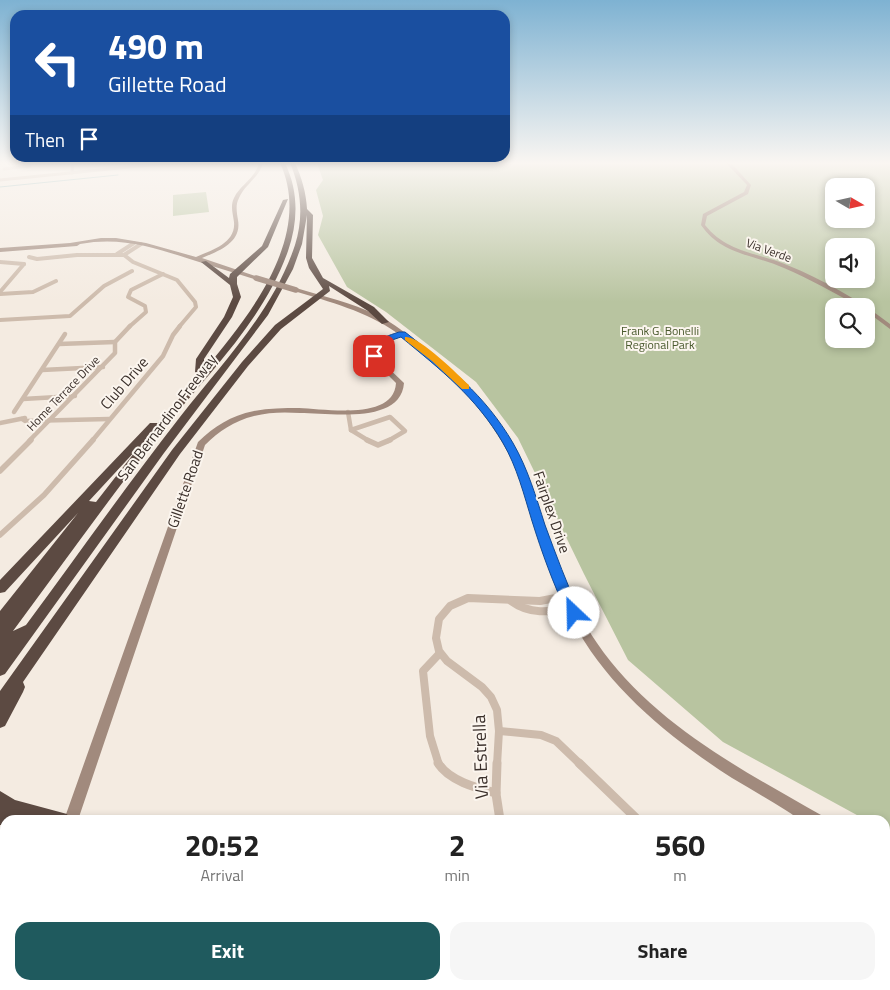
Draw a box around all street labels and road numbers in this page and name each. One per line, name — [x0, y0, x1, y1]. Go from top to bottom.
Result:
street label: Via Verde — [744, 233, 794, 267]
street label: San Bernardino Freeway — [112, 349, 222, 485]
street label: Home Terrace Drive — [22, 351, 104, 435]
street label: Club Drive — [94, 351, 154, 415]
street label: Gillette Road — [161, 447, 209, 531]
street label: Fairplex Drive — [527, 468, 577, 556]
street label: Via Estrella — [465, 714, 495, 800]

